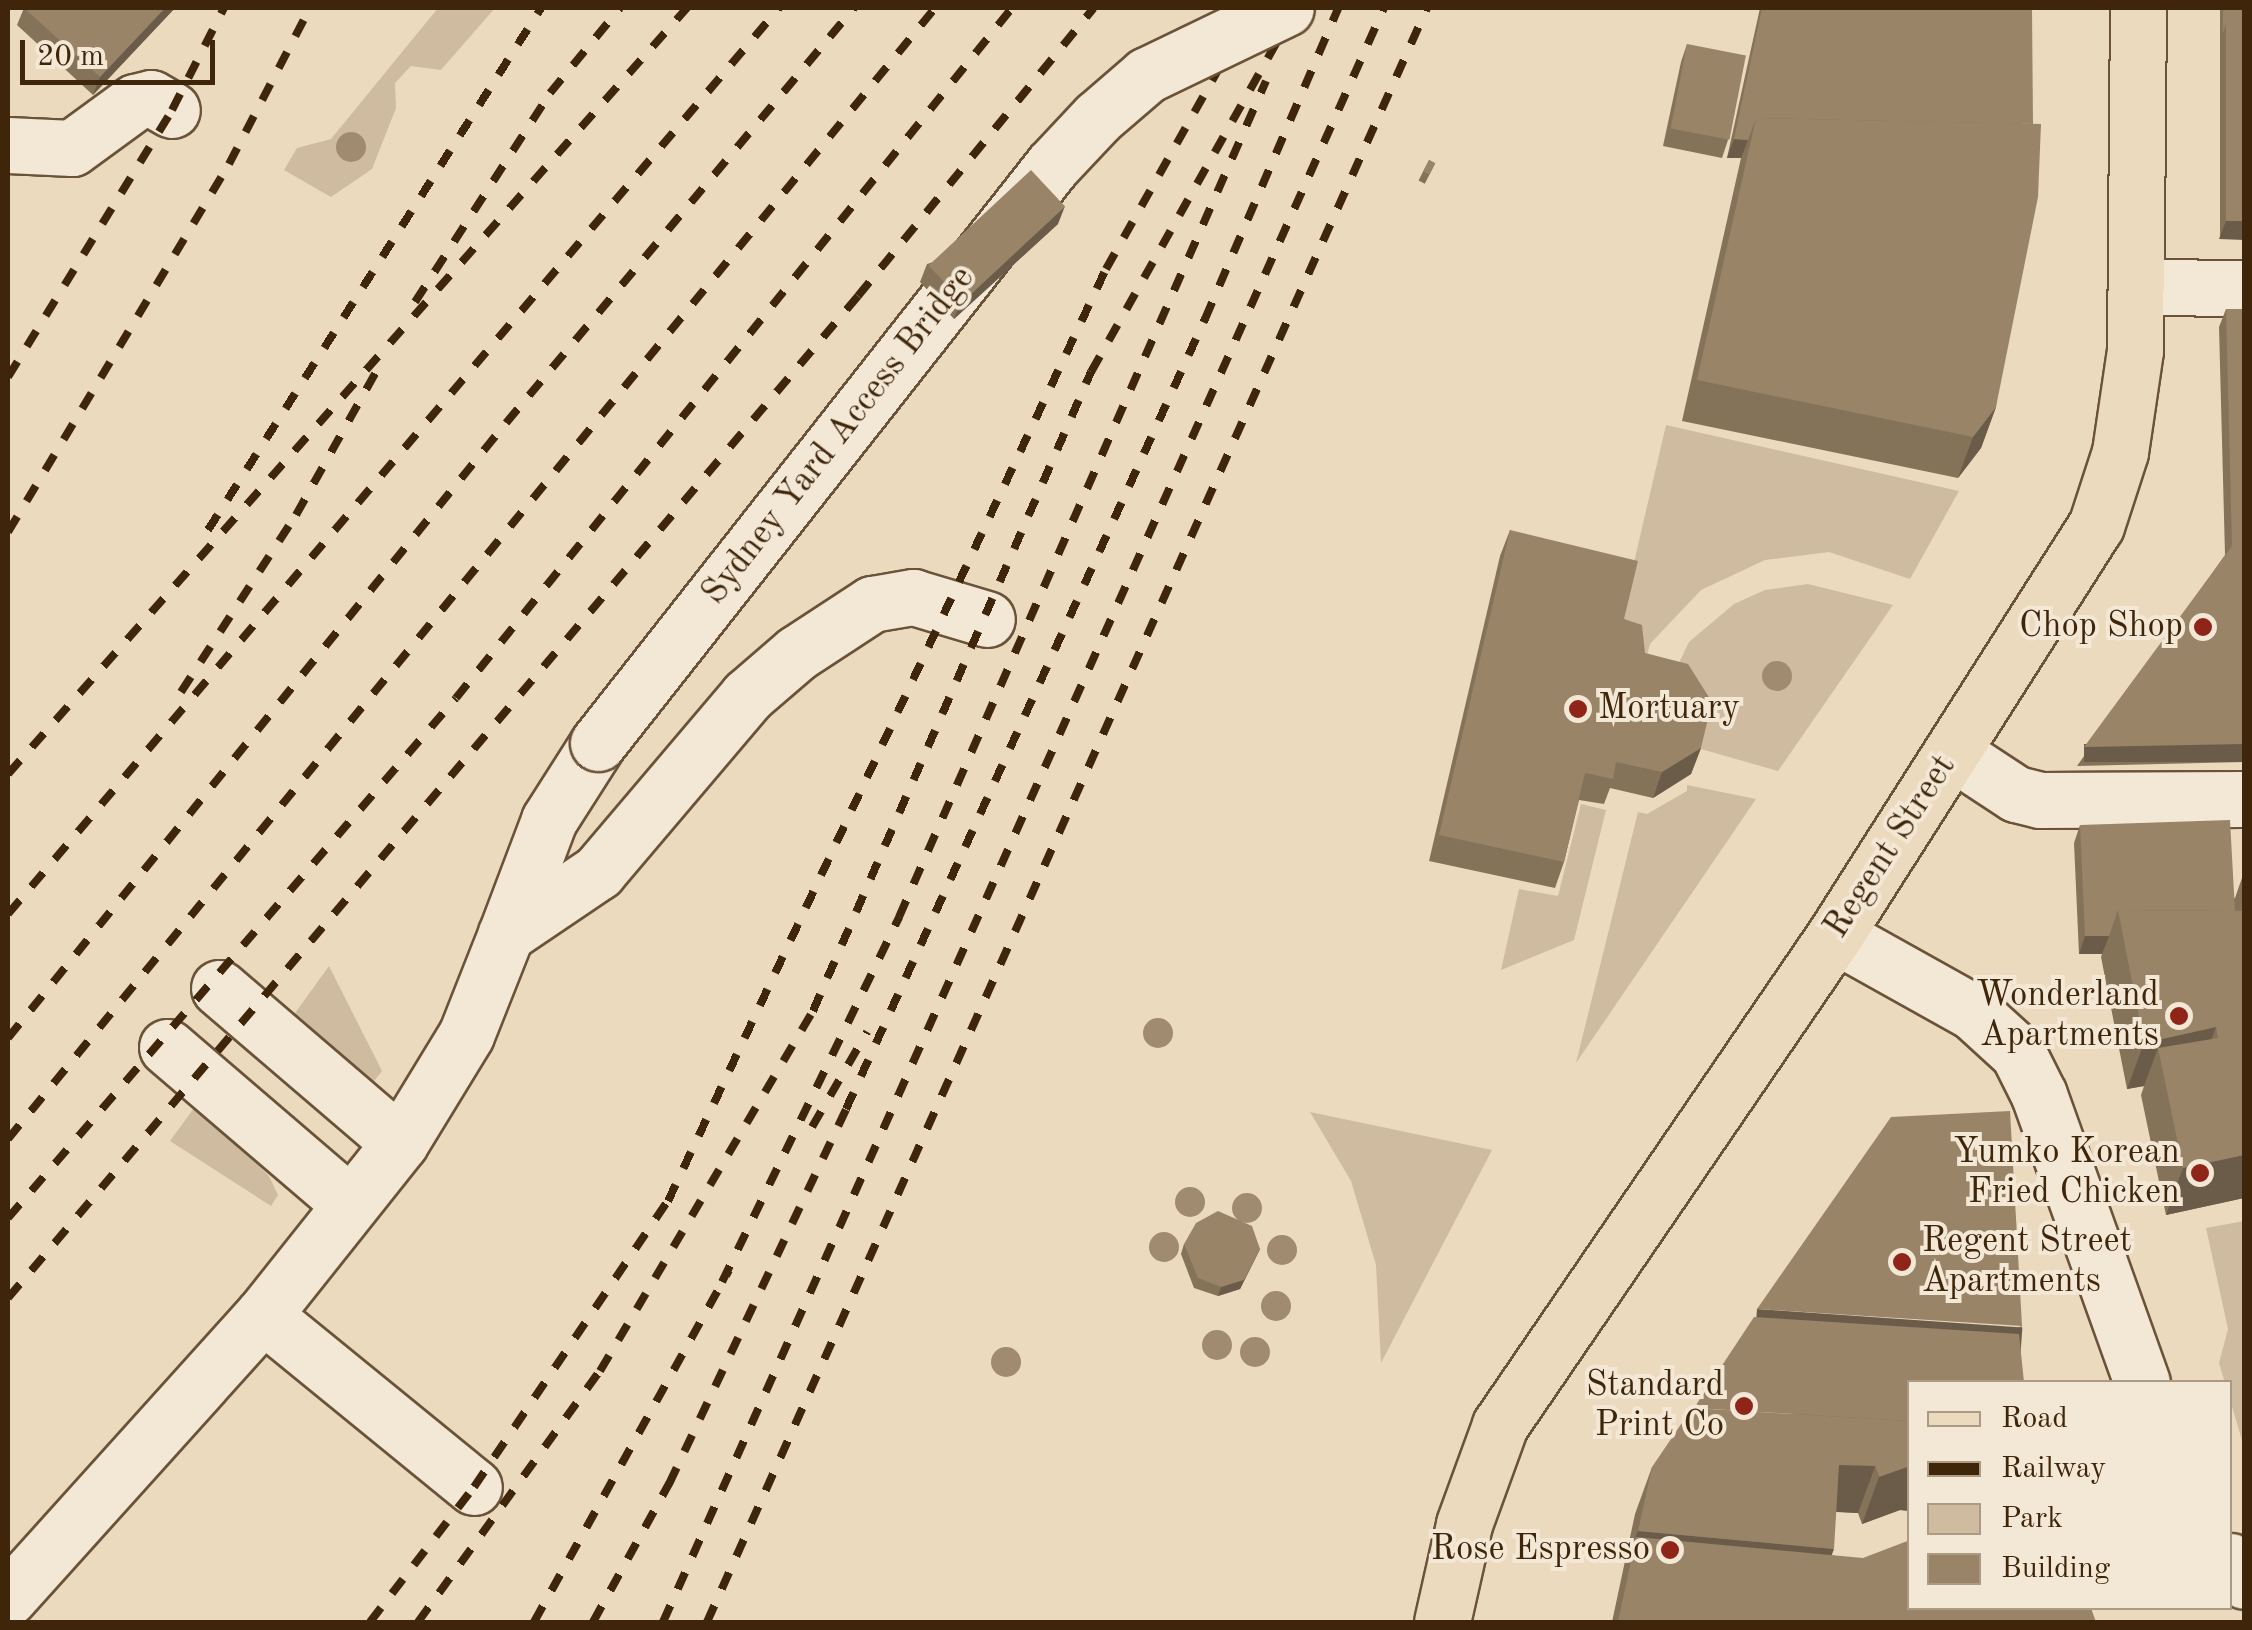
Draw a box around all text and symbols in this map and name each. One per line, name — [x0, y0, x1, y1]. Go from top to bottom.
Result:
scale bar — [25, 20, 220, 82]
text: 20 m — [37, 42, 104, 72]
street label: Sydney Yard Access Bridge — [694, 258, 984, 614]
place label: Chop Shop — [2019, 606, 2183, 648]
marker: Chop Shop — [2192, 616, 2214, 638]
place label: Mortuary — [1598, 688, 1740, 730]
marker: Mortuary — [1567, 698, 1589, 720]
street label: Regent Street — [1816, 748, 1966, 946]
place label: Wonderland Apartments — [1976, 975, 2159, 1057]
marker: Wonderland Apartments — [2168, 1005, 2190, 1027]
place label: Yumko Korean Fried Chicken — [1953, 1132, 2180, 1214]
marker: Yumko Korean Fried Chicken — [2189, 1162, 2211, 1184]
place label: Regent Street Apartments — [1922, 1221, 2132, 1303]
marker: Regent Street Apartments — [1891, 1251, 1913, 1273]
place label: Standard Print Co — [1586, 1365, 1724, 1447]
legend — [1907, 1380, 2232, 1610]
marker: Standard Print Co — [1733, 1395, 1755, 1417]
text: Road — [2001, 1404, 2068, 1434]
text: Railway — [2001, 1454, 2106, 1484]
text: Park — [2001, 1504, 2063, 1534]
place label: Rose Espresso — [1431, 1529, 1650, 1571]
marker: Rose Espresso — [1659, 1539, 1681, 1561]
text: Building — [2001, 1554, 2110, 1584]

